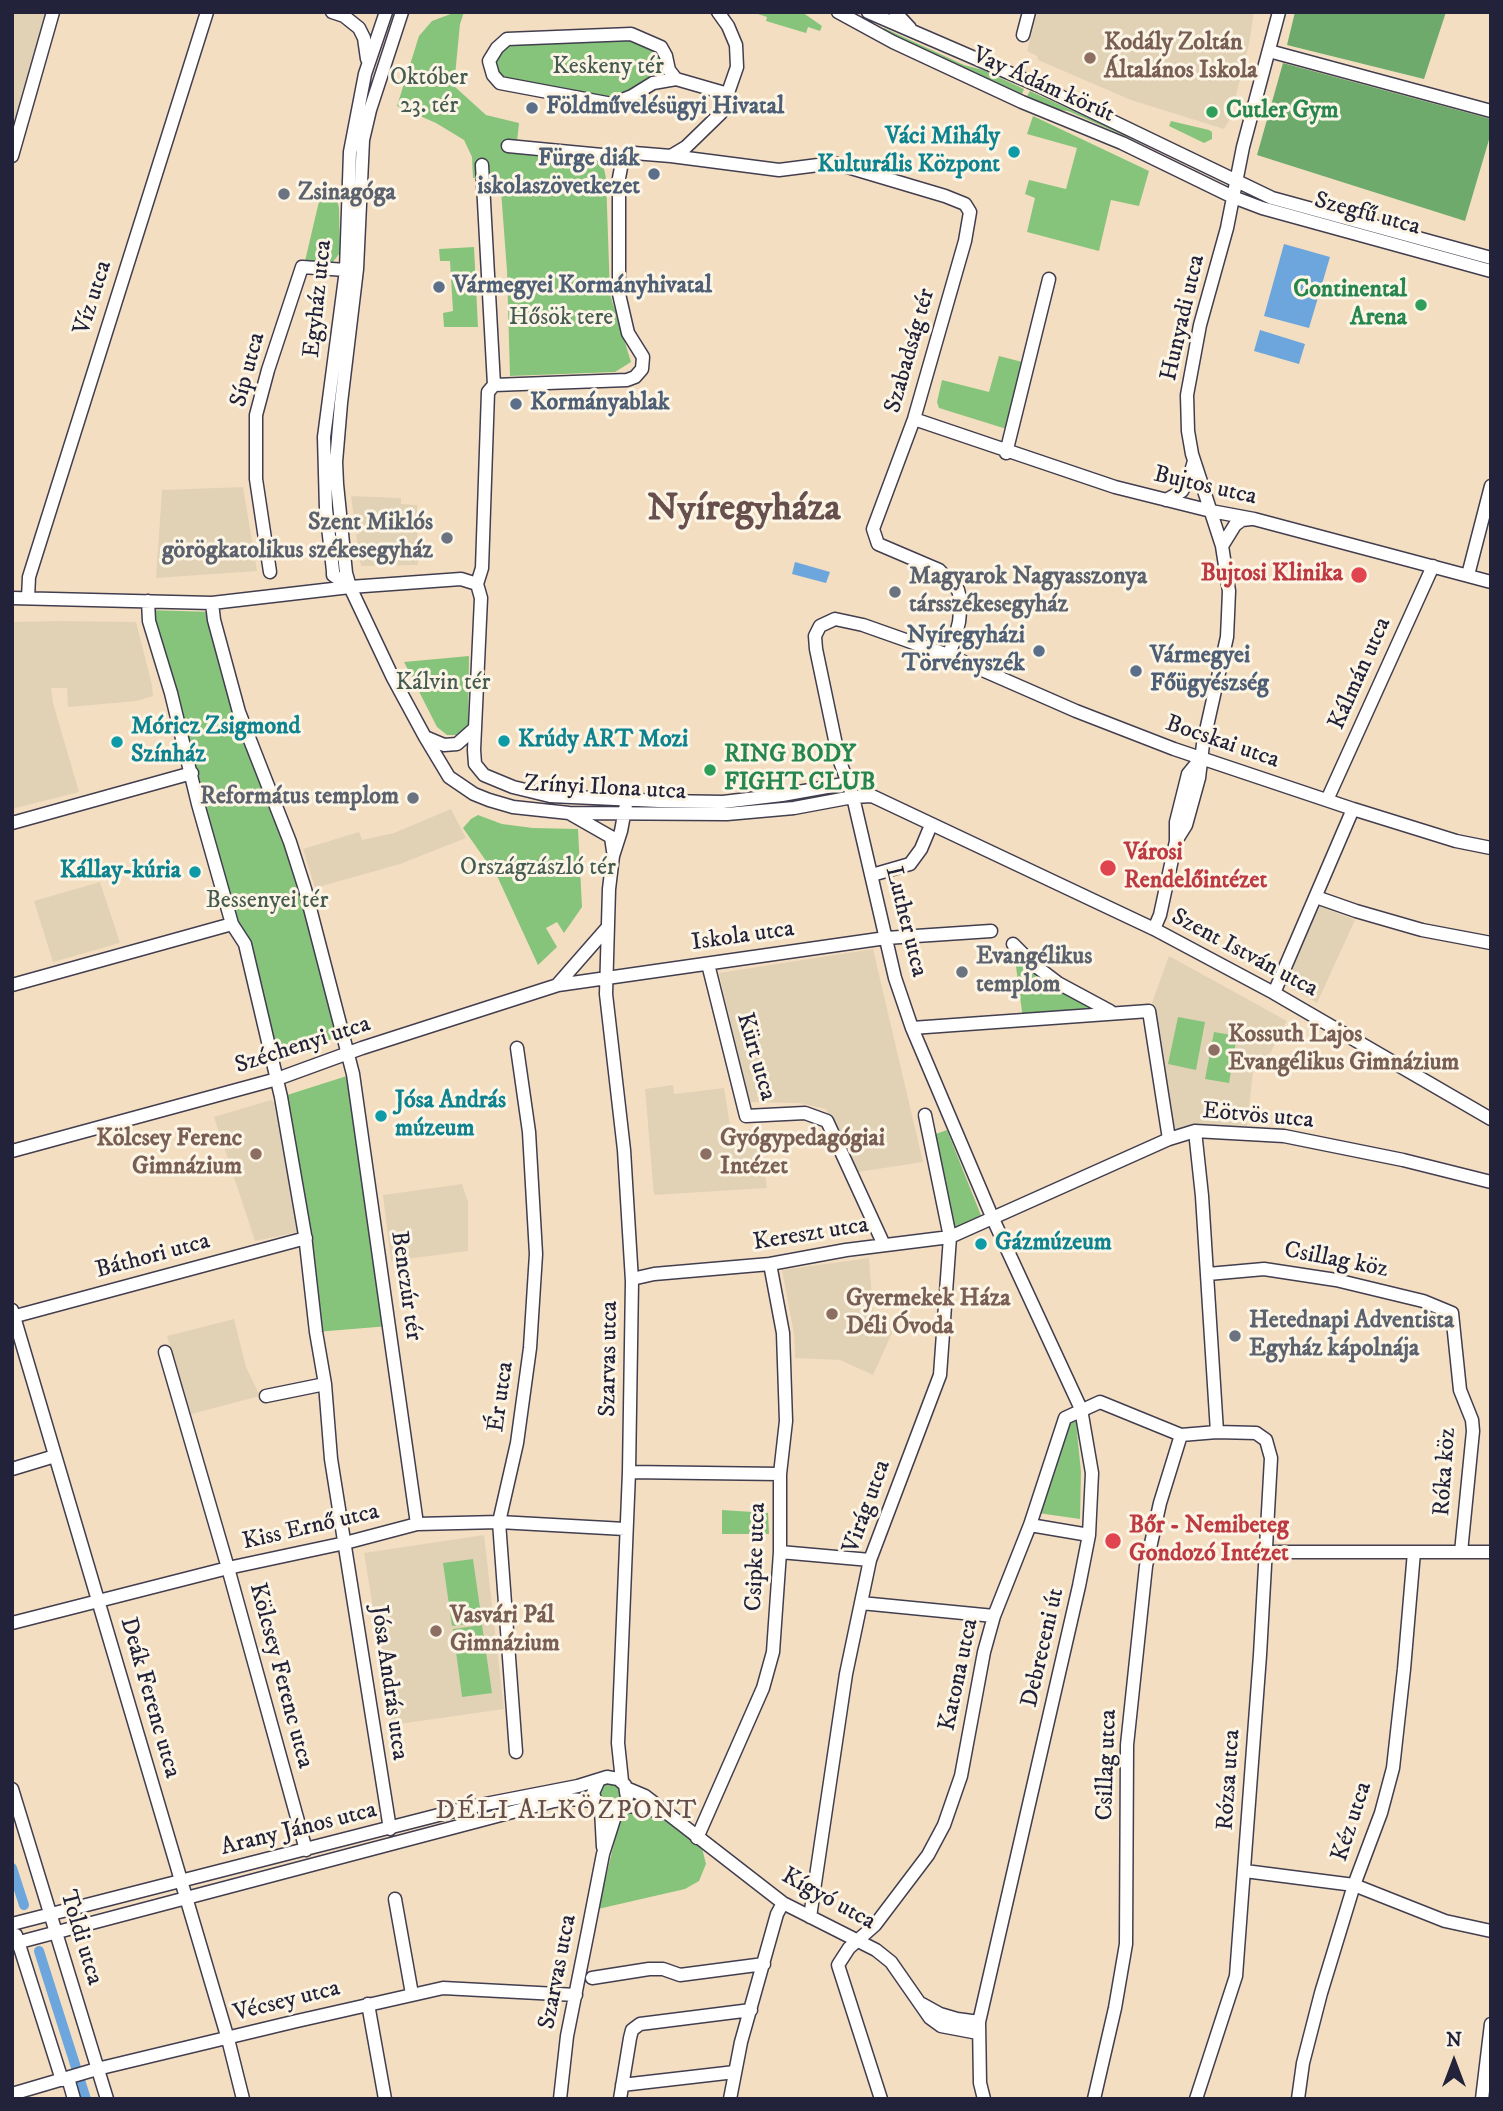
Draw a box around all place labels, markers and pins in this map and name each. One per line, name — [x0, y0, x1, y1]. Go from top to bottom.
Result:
place label: Kodály Zoltán Általános Iskola — [1104, 30, 1258, 86]
marker: Kodály Zoltán Általános Iskola — [1082, 50, 1098, 66]
place label: Földművelésügyi Hivatal — [546, 94, 784, 122]
place label: Cutler Gym — [1226, 98, 1339, 126]
marker: Földművelésügyi Hivatal — [524, 100, 540, 116]
marker: Cutler Gym — [1204, 104, 1220, 120]
place label: Váci Mihály Kulturális Központ — [817, 124, 1000, 180]
marker: Váci Mihály Kulturális Központ — [1006, 144, 1022, 160]
place label: Fürge diák iskolaszövetkezet — [477, 146, 640, 202]
marker: Fürge diák iskolaszövetkezet — [646, 166, 662, 182]
place label: Zsinagóga — [298, 180, 396, 208]
marker: Zsinagóga — [276, 186, 292, 202]
place label: Vármegyei Kormányhivatal — [453, 273, 712, 301]
place label: Continental Arena — [1293, 277, 1407, 333]
marker: Vármegyei Kormányhivatal — [431, 279, 447, 295]
marker: Continental Arena — [1413, 297, 1429, 313]
place label: Kormányablak — [530, 390, 670, 418]
marker: Kormányablak — [508, 396, 524, 412]
place label: Szent Miklós görögkatolikus székesegyház — [162, 510, 433, 566]
marker: Szent Miklós görögkatolikus székesegyház — [439, 530, 455, 546]
place label: Bujtosi Klinika — [1201, 561, 1343, 589]
place label: Magyarok Nagyasszonya társszékesegyház — [909, 564, 1147, 620]
marker: Bujtosi Klinika — [1349, 565, 1369, 585]
marker: Magyarok Nagyasszonya társszékesegyház — [887, 584, 903, 600]
place label: Nyíregyházi Törvényszék — [902, 623, 1025, 679]
marker: Nyíregyházi Törvényszék — [1031, 643, 1047, 659]
place label: Vármegyei Főügyészség — [1150, 643, 1269, 699]
marker: Vármegyei Főügyészség — [1128, 663, 1144, 679]
place label: Móricz Zsigmond Színház — [131, 714, 301, 770]
place label: Krúdy ART Mozi — [518, 727, 688, 755]
marker: Krúdy ART Mozi — [496, 733, 512, 749]
marker: Móricz Zsigmond Színház — [109, 734, 125, 750]
place label: RING BODY FIGHT CLUB — [724, 742, 875, 798]
marker: RING BODY FIGHT CLUB — [702, 762, 718, 778]
place label: Református templom — [200, 784, 399, 812]
marker: Református templom — [405, 790, 421, 806]
place label: Városi Rendelőintézet — [1124, 840, 1267, 896]
place label: Kállay-kúria — [60, 858, 181, 886]
marker: Városi Rendelőintézet — [1098, 858, 1118, 878]
marker: Kállay-kúria — [187, 864, 203, 880]
place label: Evangélikus templom — [976, 944, 1092, 1000]
marker: Evangélikus templom — [954, 964, 970, 980]
place label: Kossuth Lajos Evangélikus Gimnázium — [1228, 1022, 1459, 1078]
marker: Kossuth Lajos Evangélikus Gimnázium — [1206, 1042, 1222, 1058]
place label: Jósa András múzeum — [395, 1088, 506, 1144]
marker: Jósa András múzeum — [373, 1108, 389, 1124]
place label: Kölcsey Ferenc Gimnázium — [96, 1126, 242, 1182]
place label: Gyógypedagógiai Intézet — [720, 1126, 885, 1182]
marker: Kölcsey Ferenc Gimnázium — [248, 1146, 264, 1162]
marker: Gyógypedagógiai Intézet — [698, 1146, 714, 1162]
place label: Gázmúzeum — [995, 1230, 1112, 1258]
marker: Gázmúzeum — [973, 1236, 989, 1252]
place label: Gyermekek Háza Déli Óvoda — [846, 1286, 1011, 1342]
marker: Gyermekek Háza Déli Óvoda — [824, 1306, 840, 1322]
place label: Hetednapi Adventista Egyház kápolnája — [1249, 1308, 1454, 1364]
marker: Hetednapi Adventista Egyház kápolnája — [1227, 1328, 1243, 1344]
place label: Bőr - Nemibeteg Gondozó Intézet — [1129, 1513, 1289, 1569]
marker: Bőr - Nemibeteg Gondozó Intézet — [1103, 1531, 1123, 1551]
place label: Vasvári Pál Gimnázium — [450, 1603, 560, 1659]
marker: Vasvári Pál Gimnázium — [428, 1623, 444, 1639]

